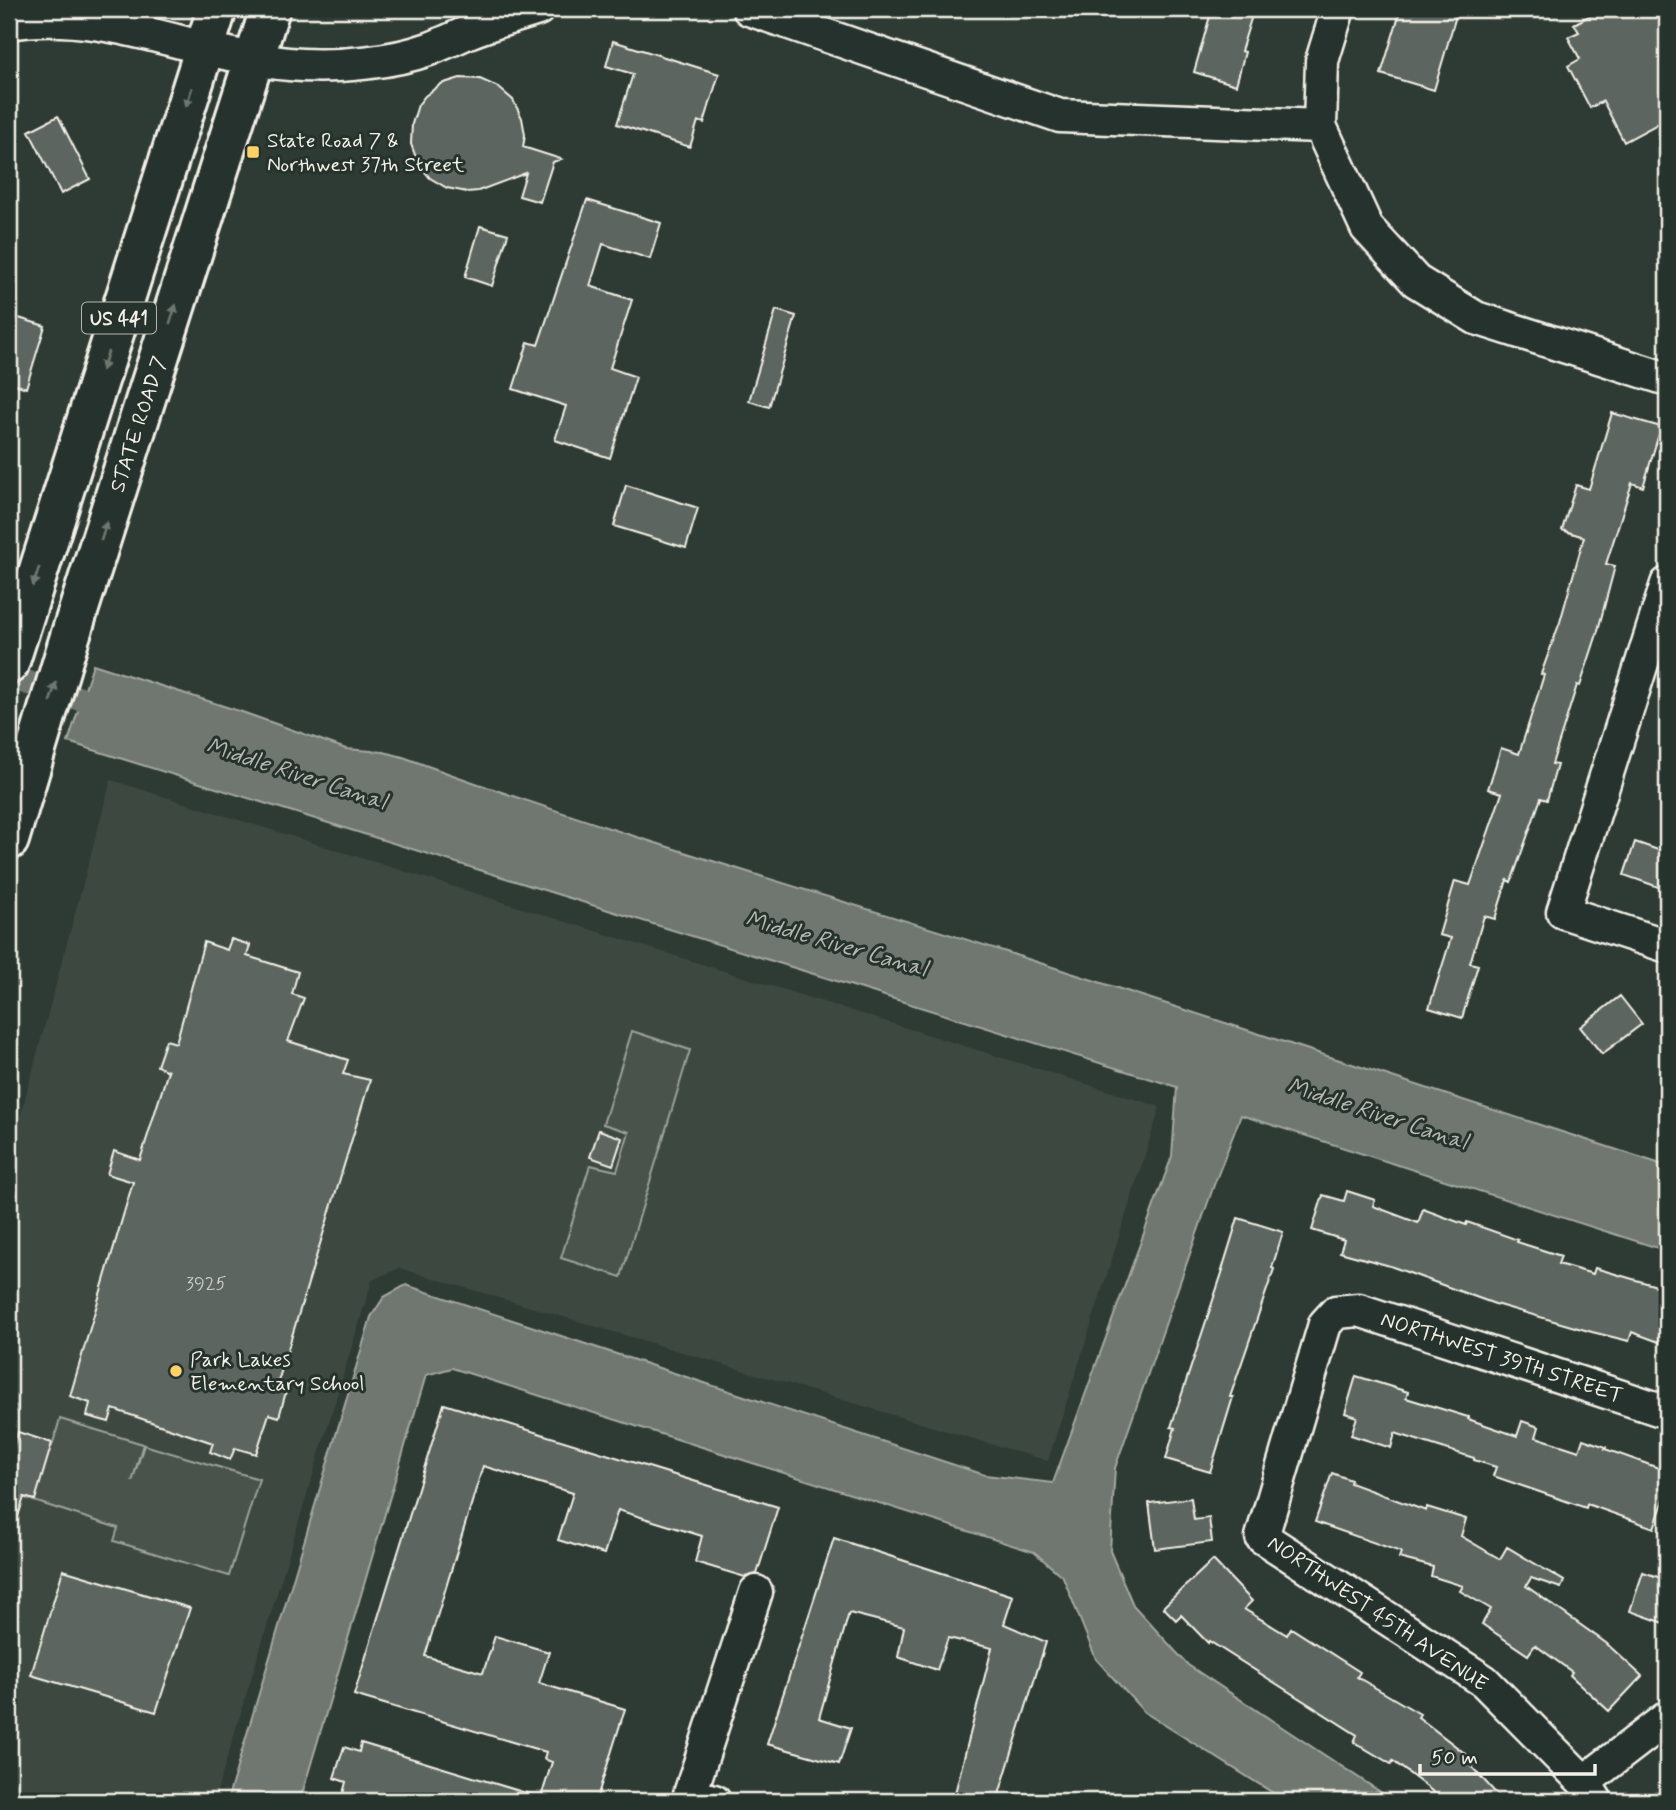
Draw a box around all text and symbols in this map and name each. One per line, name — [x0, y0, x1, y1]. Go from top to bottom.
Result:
one-way arrow — [183, 87, 194, 108]
place label: State Road 7 & Northwest 37th Street — [267, 127, 465, 179]
marker: State Road 7 & Northwest 37th Street — [245, 144, 261, 160]
road number: US 441 — [82, 302, 156, 334]
one-way arrow — [168, 303, 179, 324]
one-way arrow — [99, 350, 110, 371]
street label: STATE ROAD 7 — [104, 352, 174, 496]
one-way arrow — [99, 520, 110, 541]
one-way arrow — [30, 567, 40, 588]
one-way arrow — [48, 682, 59, 703]
water label: Middle River Canal — [202, 732, 392, 819]
water label: Middle River Canal — [742, 905, 932, 986]
water label: Middle River Canal — [1283, 1072, 1473, 1159]
house number: 3925 — [186, 1272, 226, 1296]
street label: NORTHWEST 39TH STREET — [1377, 1306, 1626, 1410]
place label: Park Lakes Elementary School — [190, 1346, 365, 1398]
marker: Park Lakes Elementary School — [168, 1363, 184, 1379]
street label: NORTHWEST 45TH AVENUE — [1262, 1530, 1493, 1698]
scale bar — [1420, 1733, 1596, 1777]
text: 50 m — [1431, 1744, 1478, 1772]

